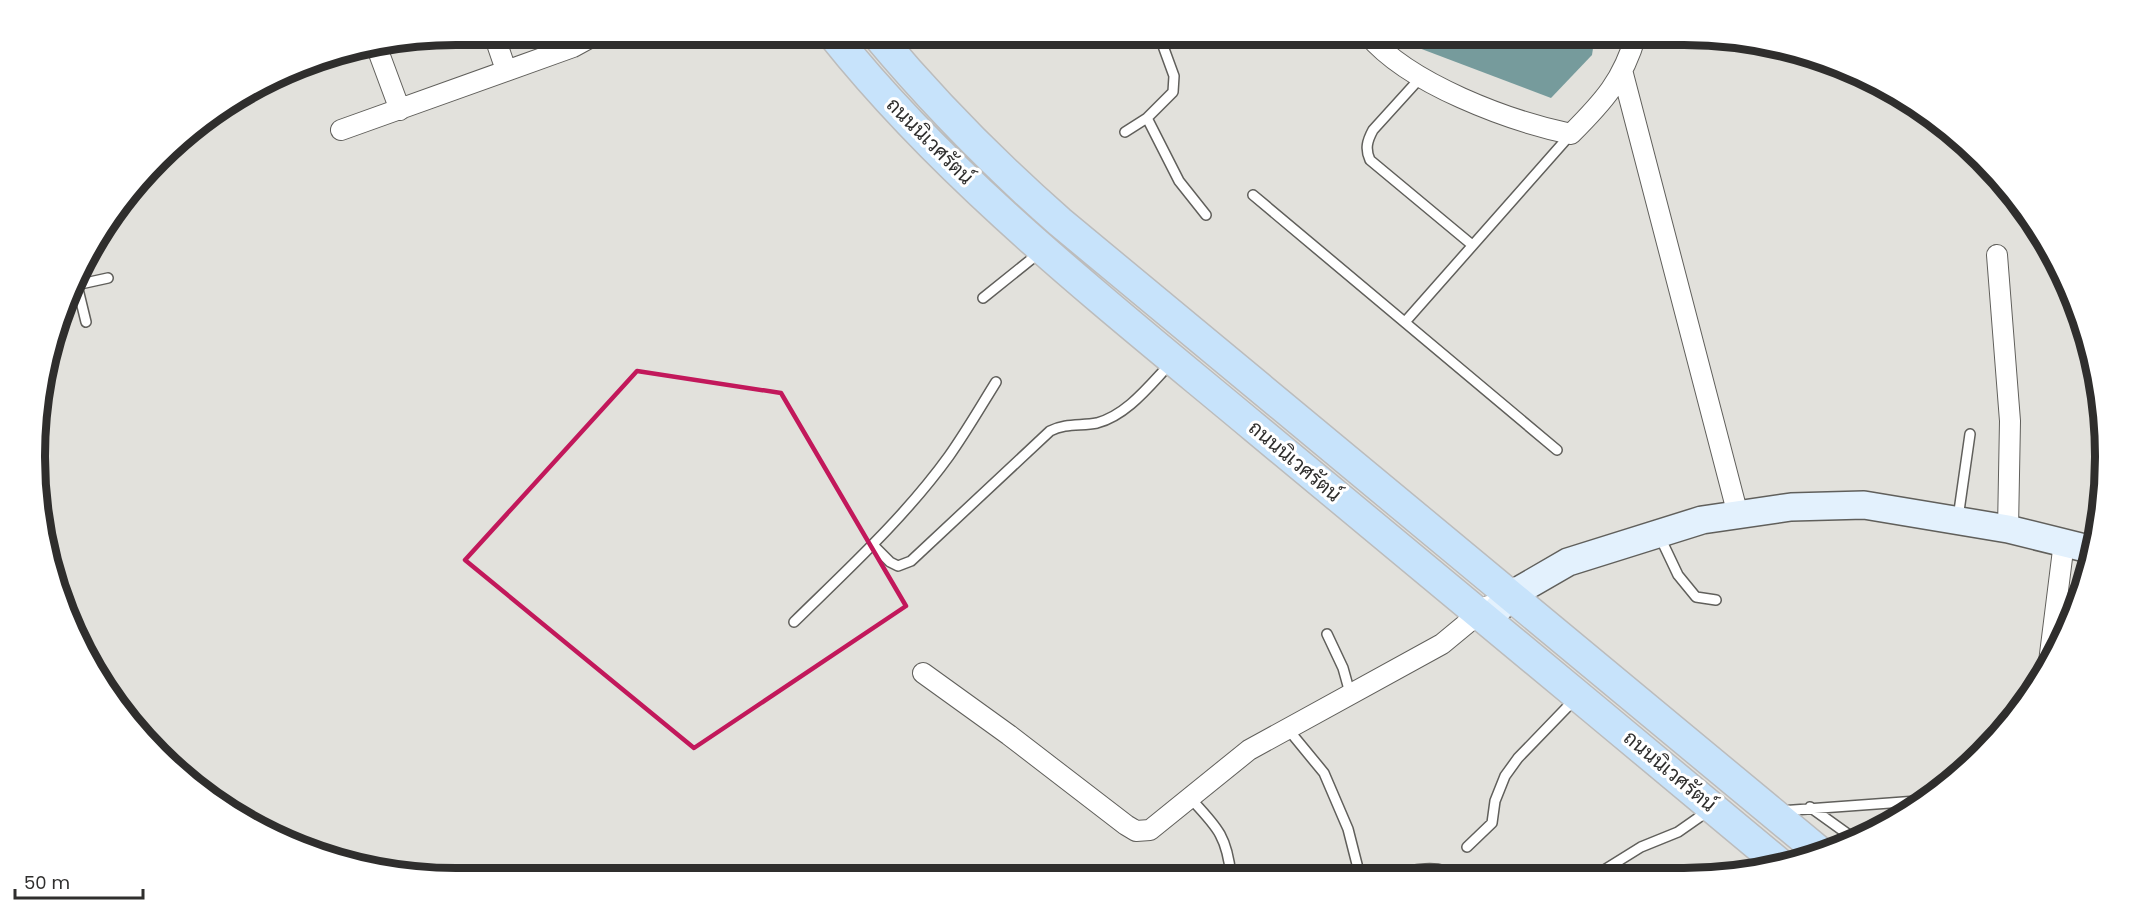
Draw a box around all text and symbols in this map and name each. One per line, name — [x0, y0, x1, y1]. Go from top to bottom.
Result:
street label: ถนนนิเวศรัตน์ — [880, 91, 980, 191]
street label: ถนนนิเวศรัตน์ — [1243, 414, 1347, 508]
street label: ถนนนิเวศรัตน์ — [1618, 724, 1722, 818]
scale bar — [15, 862, 142, 900]
text: 50 m — [24, 870, 70, 895]

